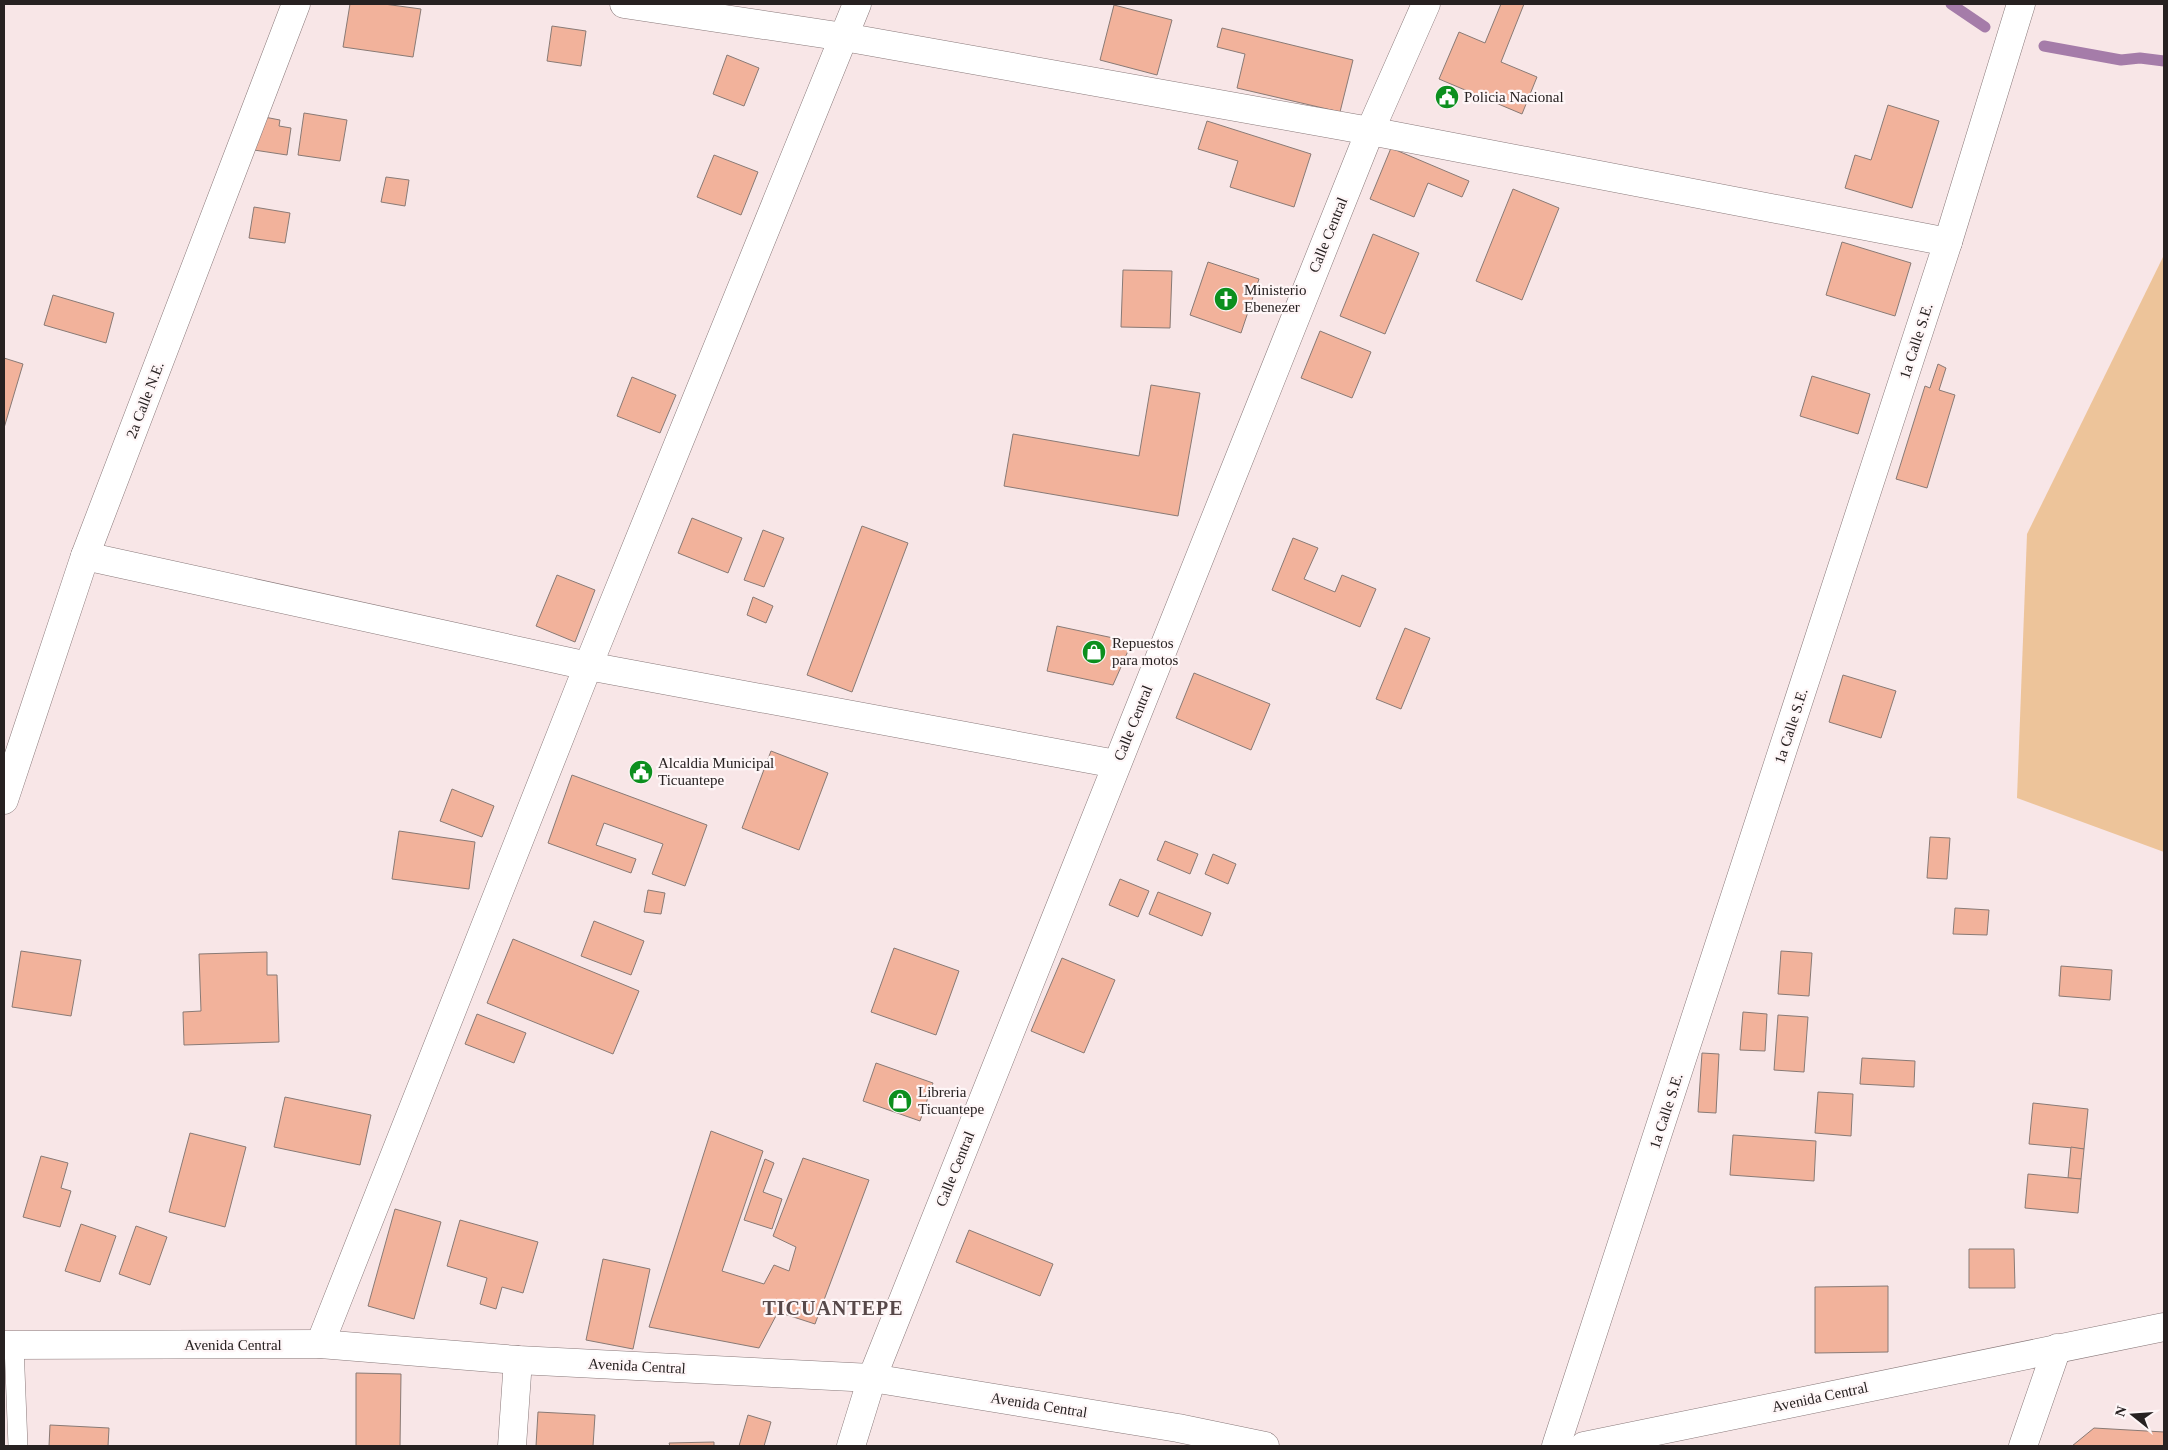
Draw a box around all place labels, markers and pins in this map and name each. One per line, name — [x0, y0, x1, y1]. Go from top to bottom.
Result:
public building icon: Policia Nacional — [1434, 84, 1460, 110]
place label: Policia Nacional — [1464, 89, 1564, 105]
place label: Ministerio Ebenezer — [1244, 282, 1307, 315]
church icon: Ministerio Ebenezer — [1213, 286, 1239, 312]
place label: Repuestos para motos — [1112, 635, 1178, 668]
shop icon: Repuestos para motos — [1081, 639, 1107, 665]
place label: Alcaldia Municipal Ticuantepe — [658, 755, 774, 788]
public building icon: Alcaldia Municipal Ticuantepe — [628, 759, 654, 785]
place label: Libreria Ticuantepe — [918, 1084, 984, 1117]
shop icon: Libreria Ticuantepe — [887, 1088, 913, 1114]

